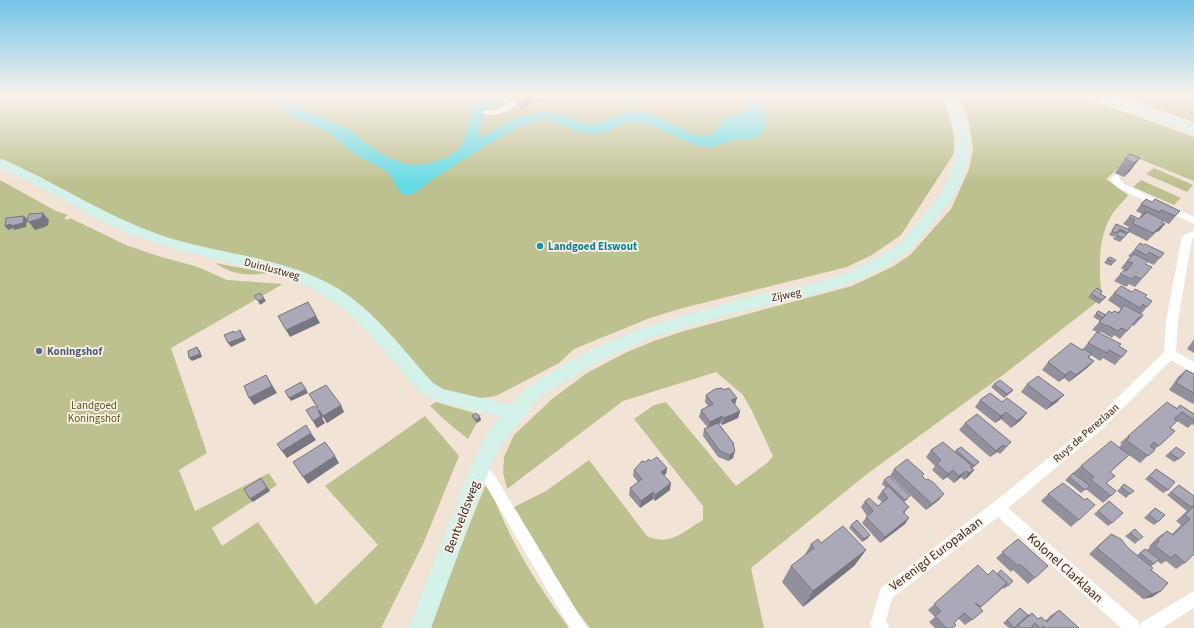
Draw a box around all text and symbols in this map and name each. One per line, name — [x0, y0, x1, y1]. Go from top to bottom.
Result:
place label: Landgoed Elswout — [548, 239, 638, 254]
marker: Landgoed Elswout — [535, 241, 545, 251]
street label: Duinlustweg — [242, 254, 302, 284]
street label: Zijweg — [770, 285, 803, 305]
place label: Koningshof — [47, 344, 103, 359]
marker: Koningshof — [34, 346, 44, 356]
park label: Landgoed Koningshof — [68, 398, 121, 426]
street label: Ruys de Perezlaan — [1050, 400, 1122, 466]
street label: Bentveldsweg — [440, 478, 484, 556]
street label: Verenigd Europalaan — [886, 513, 986, 595]
street label: Kolonel Clarklaan — [1023, 529, 1107, 607]

